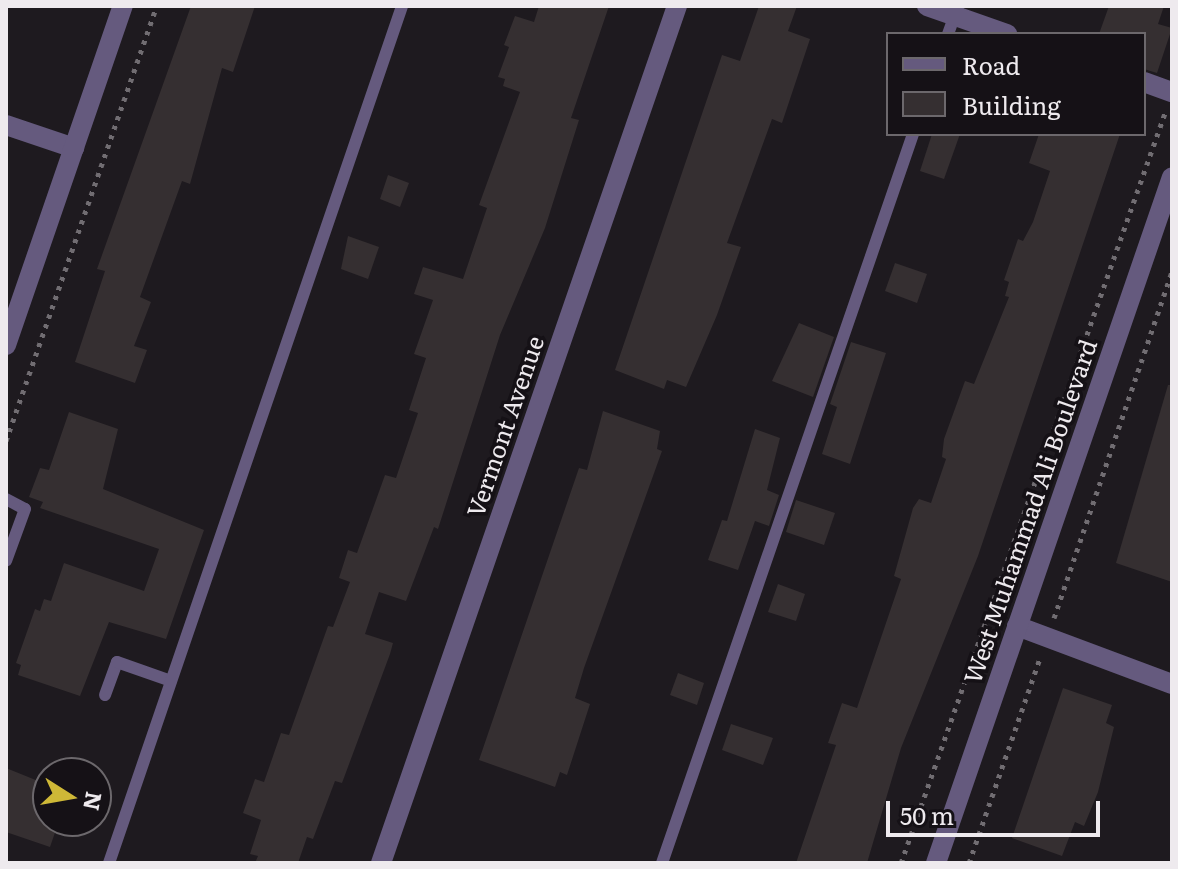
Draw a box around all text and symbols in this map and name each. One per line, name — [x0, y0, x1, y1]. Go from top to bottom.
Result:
legend — [886, 32, 1146, 136]
text: Road — [962, 47, 1020, 82]
text: Building — [962, 87, 1061, 122]
street label: Vermont Avenue — [459, 332, 549, 520]
street label: West Muhammad Ali Boulevard — [956, 335, 1102, 687]
north arrow — [32, 757, 112, 837]
scale bar — [890, 785, 1104, 835]
text: N — [76, 789, 112, 814]
text: 50 m — [900, 797, 954, 832]

